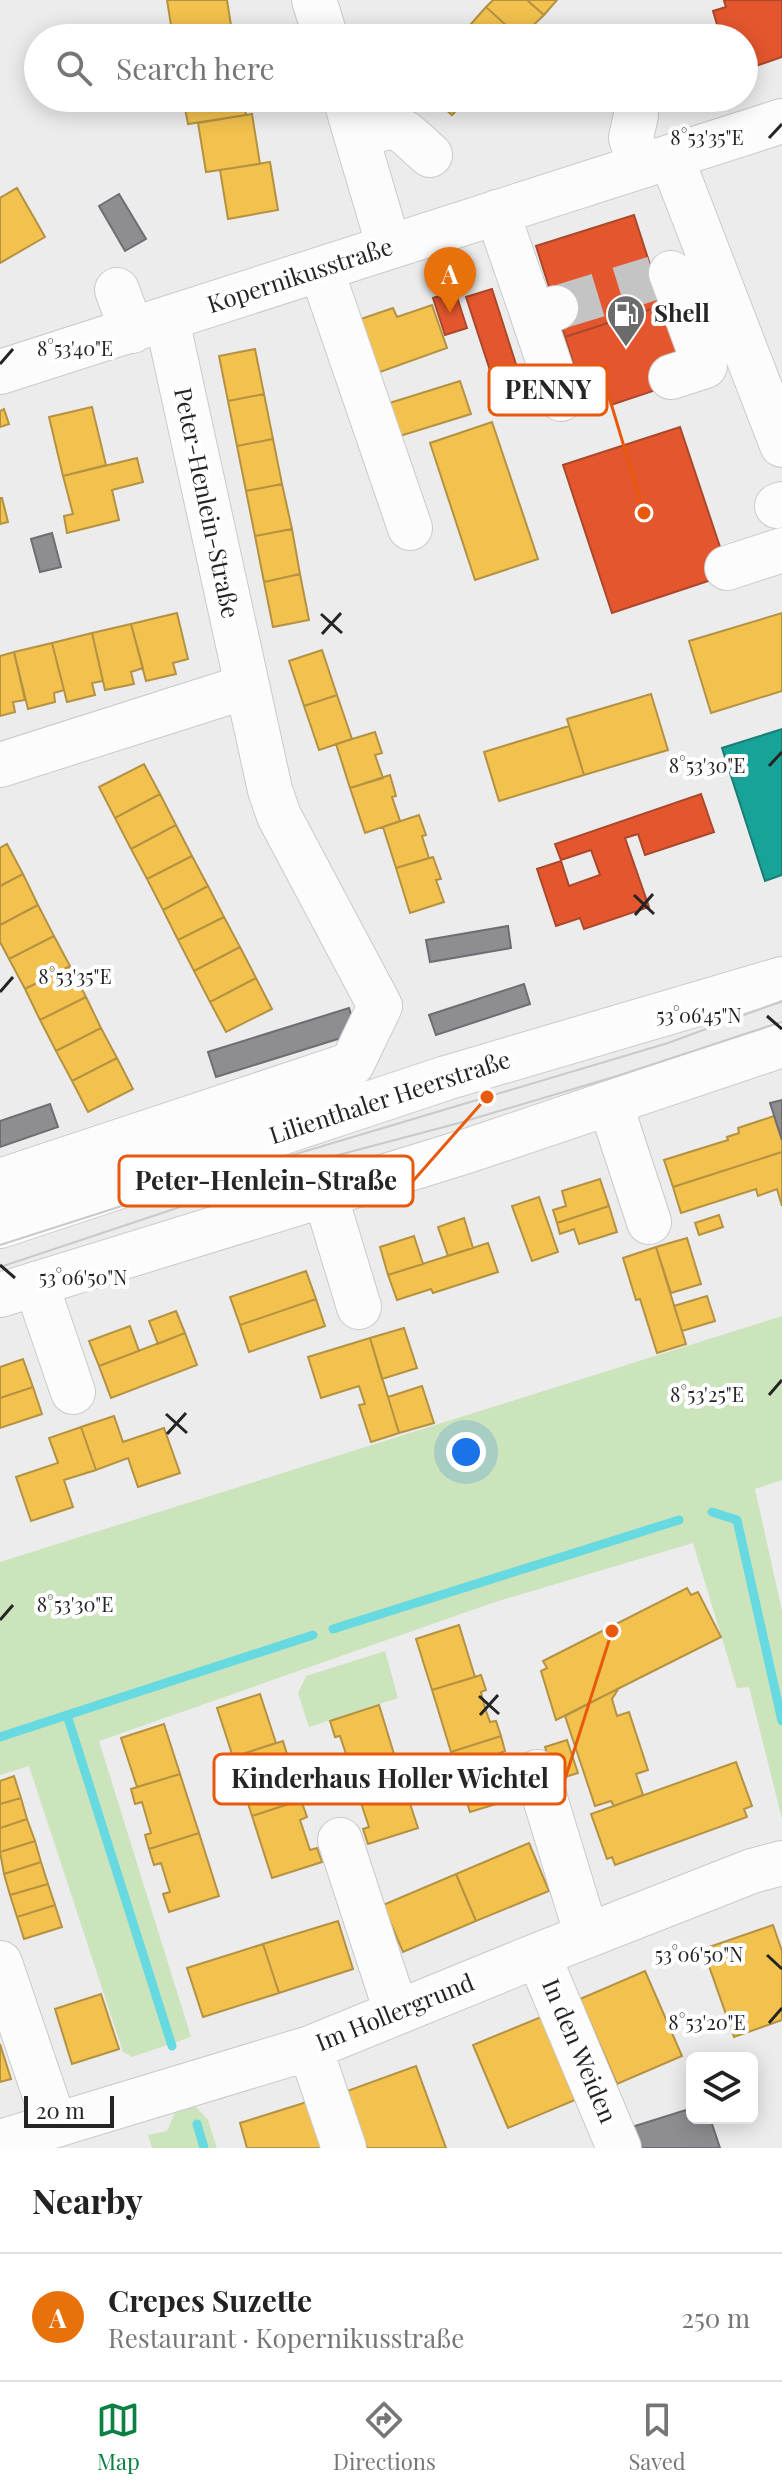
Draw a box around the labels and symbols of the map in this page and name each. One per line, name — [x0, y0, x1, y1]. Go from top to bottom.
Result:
text: 8°53'35"E — [670, 123, 744, 150]
street label: Kopernikusstraße — [203, 229, 396, 319]
pin: A — [424, 247, 476, 313]
fuel station icon: Shell — [605, 293, 647, 348]
place label: Shell — [654, 296, 710, 328]
text: 8°53'40"E — [37, 334, 113, 361]
callout: PENNY — [489, 365, 607, 415]
text: PENNY — [505, 371, 592, 406]
street label: Peter-Henlein-Straße — [168, 384, 248, 621]
text: 8°53'30"E — [669, 751, 745, 778]
text: 8°53'35"E — [38, 962, 112, 989]
text: 53°06'45"N — [656, 1001, 742, 1028]
street label: Lilienthaler Heerstraße — [265, 1042, 514, 1150]
callout: Peter-Henlein-Straße — [119, 1156, 413, 1206]
text: Peter-Henlein-Straße — [135, 1162, 397, 1197]
text: 53°06'50"N — [39, 1263, 127, 1290]
text: 8°53'25"E — [670, 1380, 744, 1407]
your location — [446, 1432, 486, 1472]
text: 8°53'30"E — [37, 1590, 113, 1617]
callout: Kinderhaus Holler Wichtel — [214, 1754, 565, 1804]
text: Kinderhaus Holler Wichtel — [231, 1760, 549, 1795]
text: 53°06'50"N — [655, 1940, 743, 1967]
street label: Im Hollergrund — [310, 1965, 478, 2057]
street label: In den Weiden — [536, 1973, 626, 2127]
text: 8°53'20"E — [668, 2008, 746, 2035]
scale bar — [24, 2092, 114, 2128]

